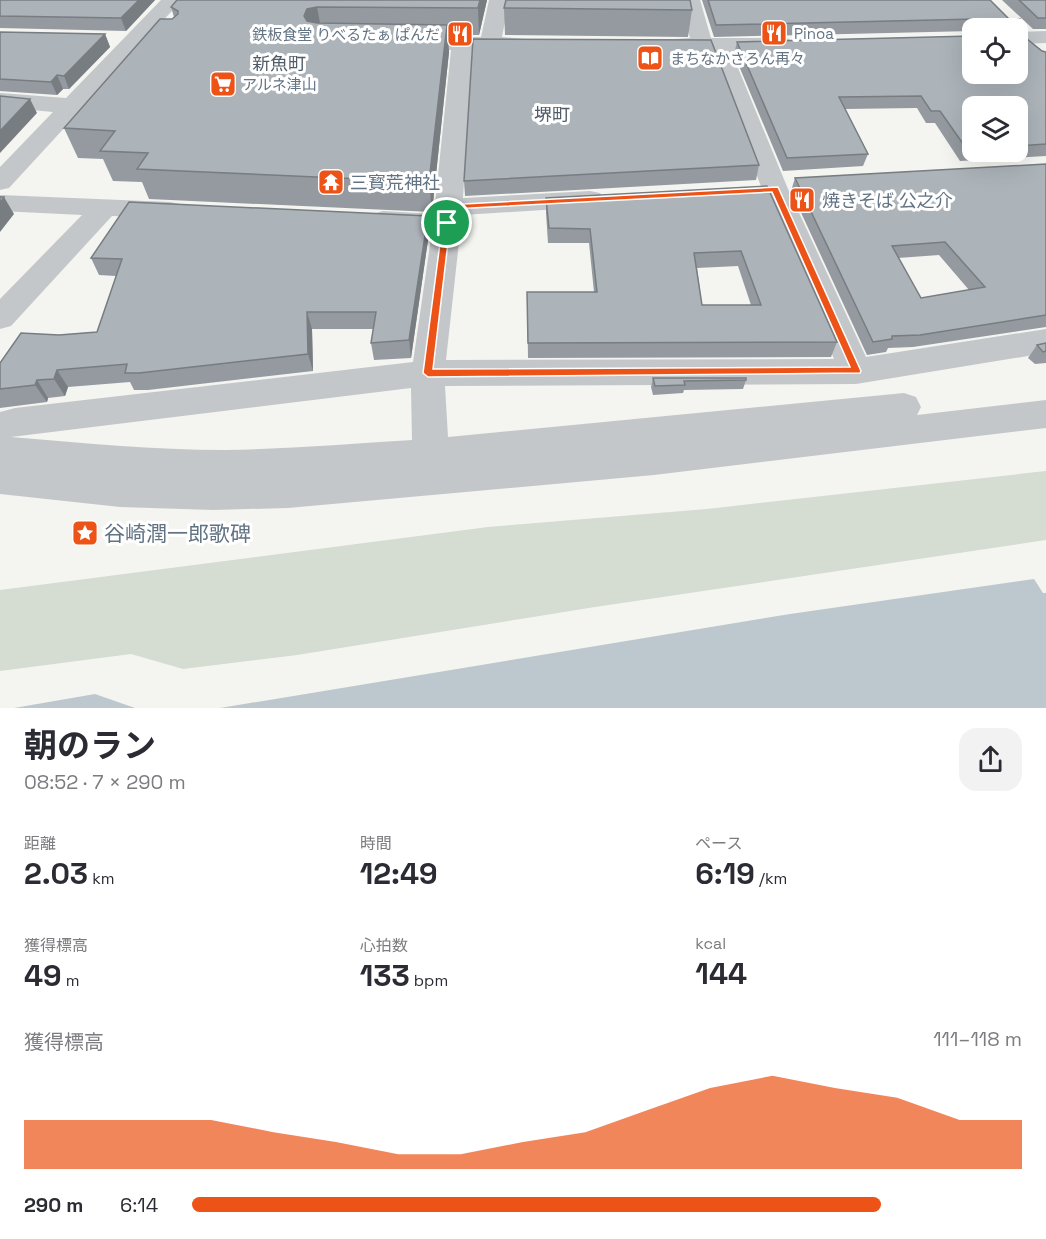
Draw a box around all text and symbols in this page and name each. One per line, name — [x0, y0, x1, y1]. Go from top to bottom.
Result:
restaurant icon: Pinoa — [759, 18, 789, 48]
map controls — [962, 18, 1028, 162]
button: locate — [962, 18, 1028, 84]
restaurant icon: 鉄板食堂 りべるたぁ ぱんだ — [445, 19, 475, 49]
place label: Pinoa — [794, 24, 834, 43]
place label: 鉄板食堂 りべるたぁ ぱんだ — [252, 25, 440, 44]
library icon: まちなかさろん再々 — [635, 43, 665, 73]
place label: まちなかさろん再々 — [670, 49, 805, 68]
district label: 新魚町 — [252, 52, 306, 75]
supermarket icon: アルネ津山 — [208, 69, 238, 99]
place label: アルネ津山 — [242, 75, 317, 94]
button: layers — [962, 96, 1028, 162]
district label: 堺町 — [534, 103, 570, 126]
temple icon: 三寳荒神社 — [316, 167, 346, 197]
place label: 三寳荒神社 — [350, 171, 440, 194]
restaurant icon: 焼きそば 公之介 — [787, 185, 817, 215]
place label: 焼きそば 公之介 — [822, 189, 953, 212]
pin — [421, 197, 472, 248]
icon: arrive — [430, 206, 463, 239]
place icon: 谷崎潤一郎歌碑 — [70, 518, 100, 548]
place label: 谷崎潤一郎歌碑 — [104, 520, 251, 547]
text: 朝のラン — [24, 725, 156, 767]
button: share — [959, 728, 1022, 791]
text: 08:52 · 7 × 290 m — [24, 769, 186, 795]
text: 距離 — [24, 833, 56, 854]
text: 時間 — [360, 833, 392, 854]
text: ペース — [695, 833, 743, 854]
text: 2.03 — [24, 854, 88, 893]
text: 12:49 — [360, 854, 438, 893]
text: 6:19 — [695, 854, 755, 893]
text: km — [88, 868, 115, 889]
text: /km — [755, 868, 787, 889]
text: kcal — [695, 933, 726, 954]
text: 獲得標高 — [24, 935, 88, 956]
text: 心拍数 — [360, 935, 408, 956]
text: 144 — [695, 954, 747, 993]
text: 49 — [24, 956, 62, 995]
text: 133 — [360, 956, 410, 995]
text: m — [62, 970, 80, 991]
text: bpm — [410, 970, 448, 991]
text: 111–118 m — [933, 1026, 1022, 1052]
text: 獲得標高 — [24, 1029, 104, 1055]
text: 290 m — [24, 1192, 83, 1218]
text: 6:14 — [120, 1192, 158, 1218]

